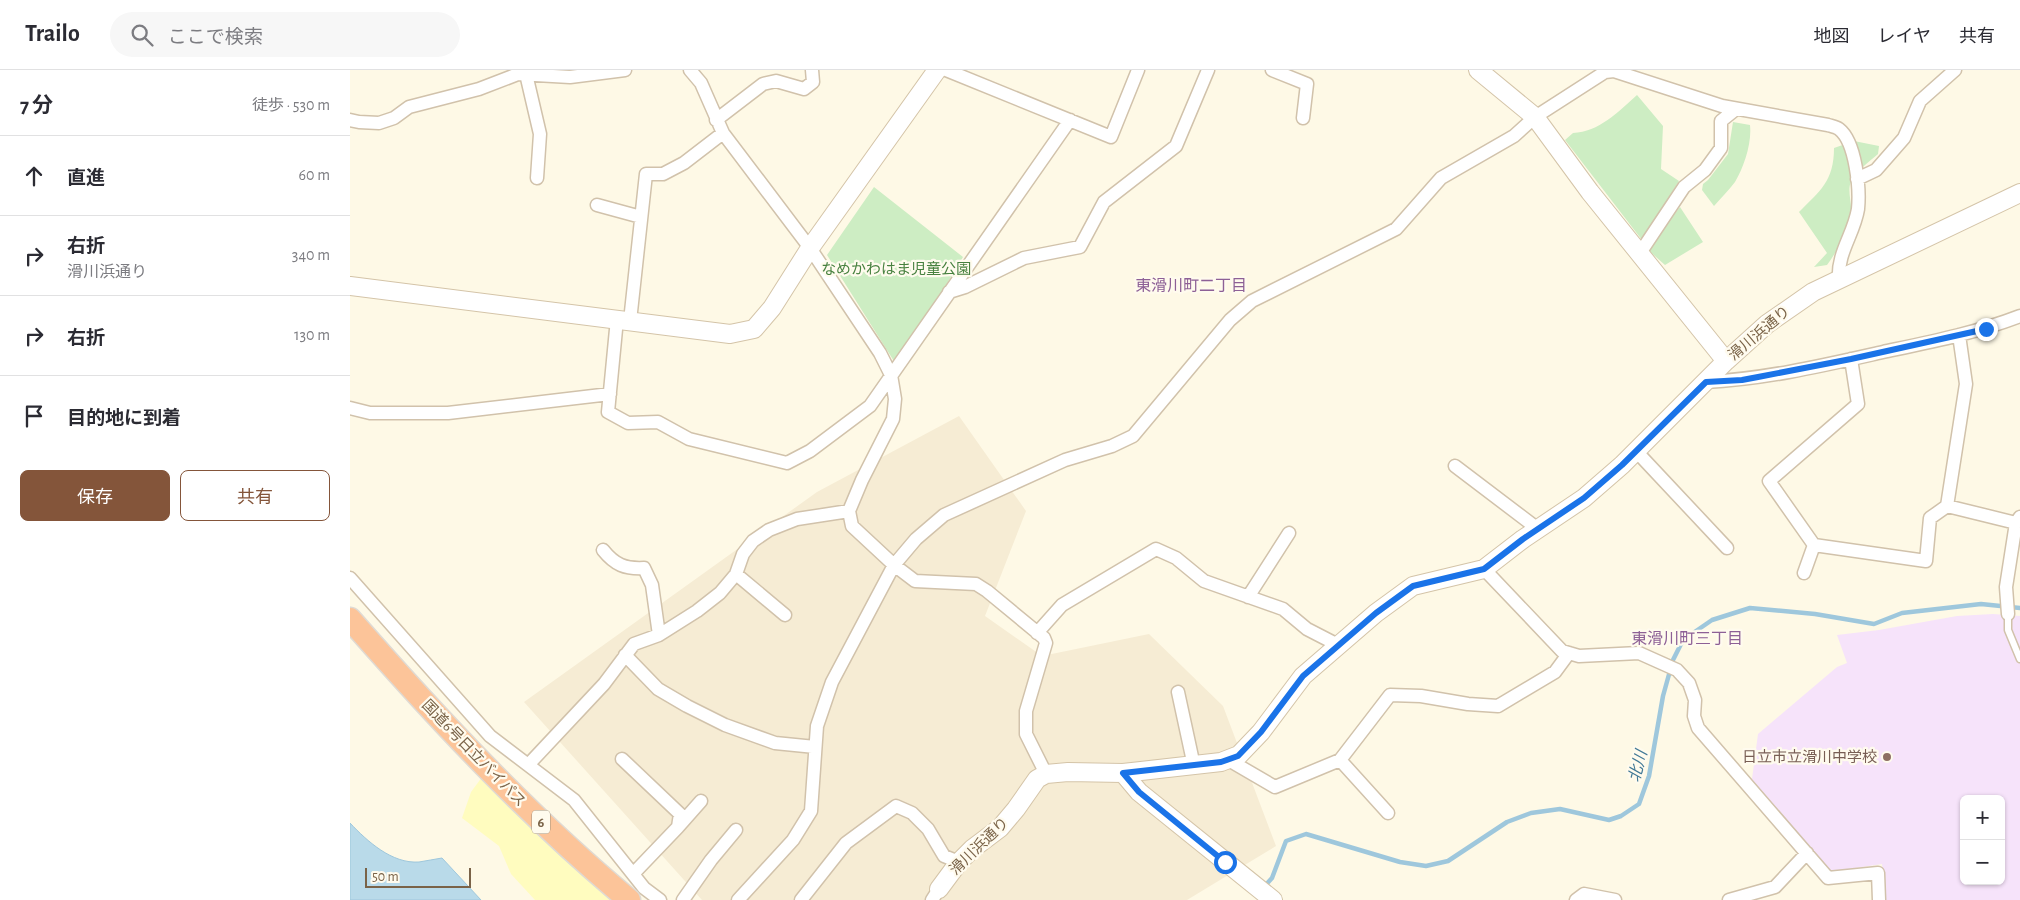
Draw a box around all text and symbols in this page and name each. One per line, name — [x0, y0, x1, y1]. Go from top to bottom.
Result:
search box — [110, 12, 460, 57]
icon: search — [128, 21, 156, 49]
text: Trailo — [25, 22, 80, 46]
text: ここで検索 — [168, 28, 263, 47]
text: 地図 — [1814, 28, 1850, 46]
text: レイヤ — [1878, 28, 1931, 46]
text: 共有 — [1959, 28, 1995, 46]
text: 7 分 — [20, 95, 53, 116]
text: 徒歩 · 530 m — [252, 97, 330, 113]
icon: ahead — [20, 162, 48, 190]
text: 60 m — [299, 167, 330, 183]
text: 直進 — [67, 169, 105, 188]
text: 右折 — [67, 237, 105, 256]
icon: right — [20, 242, 48, 270]
text: 340 m — [292, 247, 330, 263]
park label: なめかわはま児童公園 — [821, 261, 971, 277]
text: 滑川浜通り — [67, 264, 147, 280]
district label: 東滑川町二丁目 — [1135, 277, 1247, 294]
street label: 滑川浜通り — [1725, 303, 1793, 363]
route end — [1975, 318, 1998, 341]
icon: right — [20, 322, 48, 350]
text: 130 m — [294, 327, 330, 343]
text: 右折 — [67, 329, 105, 348]
icon: arrive — [20, 402, 48, 430]
text: 目的地に到着 — [67, 409, 181, 428]
button: 保存 — [20, 470, 170, 521]
button: 共有 — [180, 470, 330, 521]
district label: 東滑川町三丁目 — [1631, 630, 1743, 647]
street label: 国道6号日立バイパス — [419, 696, 529, 810]
water label: 北川 — [1625, 747, 1650, 784]
place label: 日立市立滑川中学校 — [1742, 749, 1877, 765]
marker: 日立市立滑川中学校 — [1881, 751, 1893, 763]
map controls — [1960, 795, 2005, 885]
button: + — [1960, 795, 2005, 840]
road number: 6 — [532, 810, 550, 834]
street label: 滑川浜通り — [946, 814, 1012, 878]
button: − — [1960, 840, 2005, 885]
route start — [1214, 851, 1237, 874]
scale bar — [365, 865, 471, 888]
text: 50 m — [372, 870, 399, 884]

